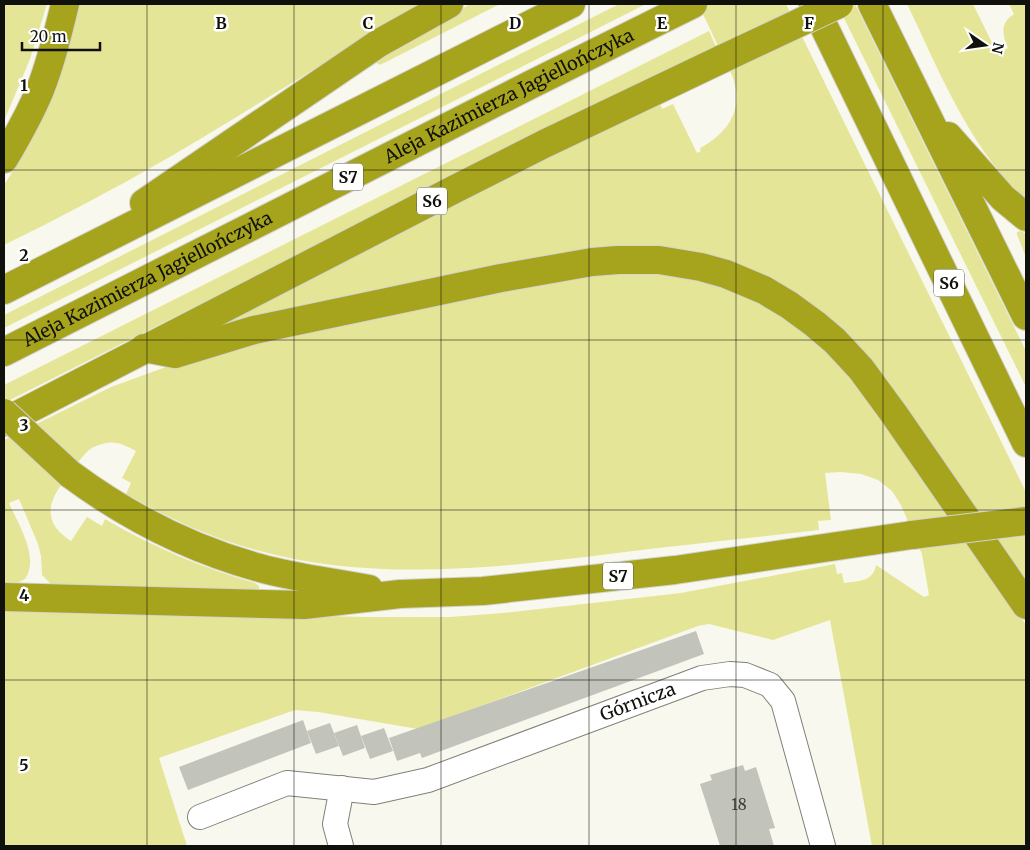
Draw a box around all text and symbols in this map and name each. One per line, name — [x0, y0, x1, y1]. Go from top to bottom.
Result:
text: B — [215, 13, 227, 33]
text: C — [363, 13, 373, 33]
text: D — [509, 13, 521, 33]
text: E — [657, 13, 668, 33]
text: F — [804, 13, 814, 33]
scale bar — [22, 20, 100, 52]
north arrow — [960, 20, 1010, 70]
street label: Aleja Kazimierza Jagiellończyka — [379, 23, 638, 169]
text: 20 m — [30, 27, 67, 46]
text: N — [988, 41, 1008, 55]
text: 1 — [20, 75, 28, 95]
road number: S7 — [333, 163, 363, 190]
road number: S6 — [417, 188, 447, 215]
street label: Aleja Kazimierza Jagiellończyka — [18, 206, 276, 352]
text: 2 — [19, 245, 29, 265]
road number: S6 — [934, 270, 964, 296]
text: 3 — [19, 415, 29, 435]
road number: S7 — [603, 562, 633, 590]
text: 4 — [19, 585, 29, 605]
street label: Górnicza — [597, 677, 679, 726]
text: 5 — [19, 755, 29, 775]
house number: 18 — [731, 795, 747, 814]

